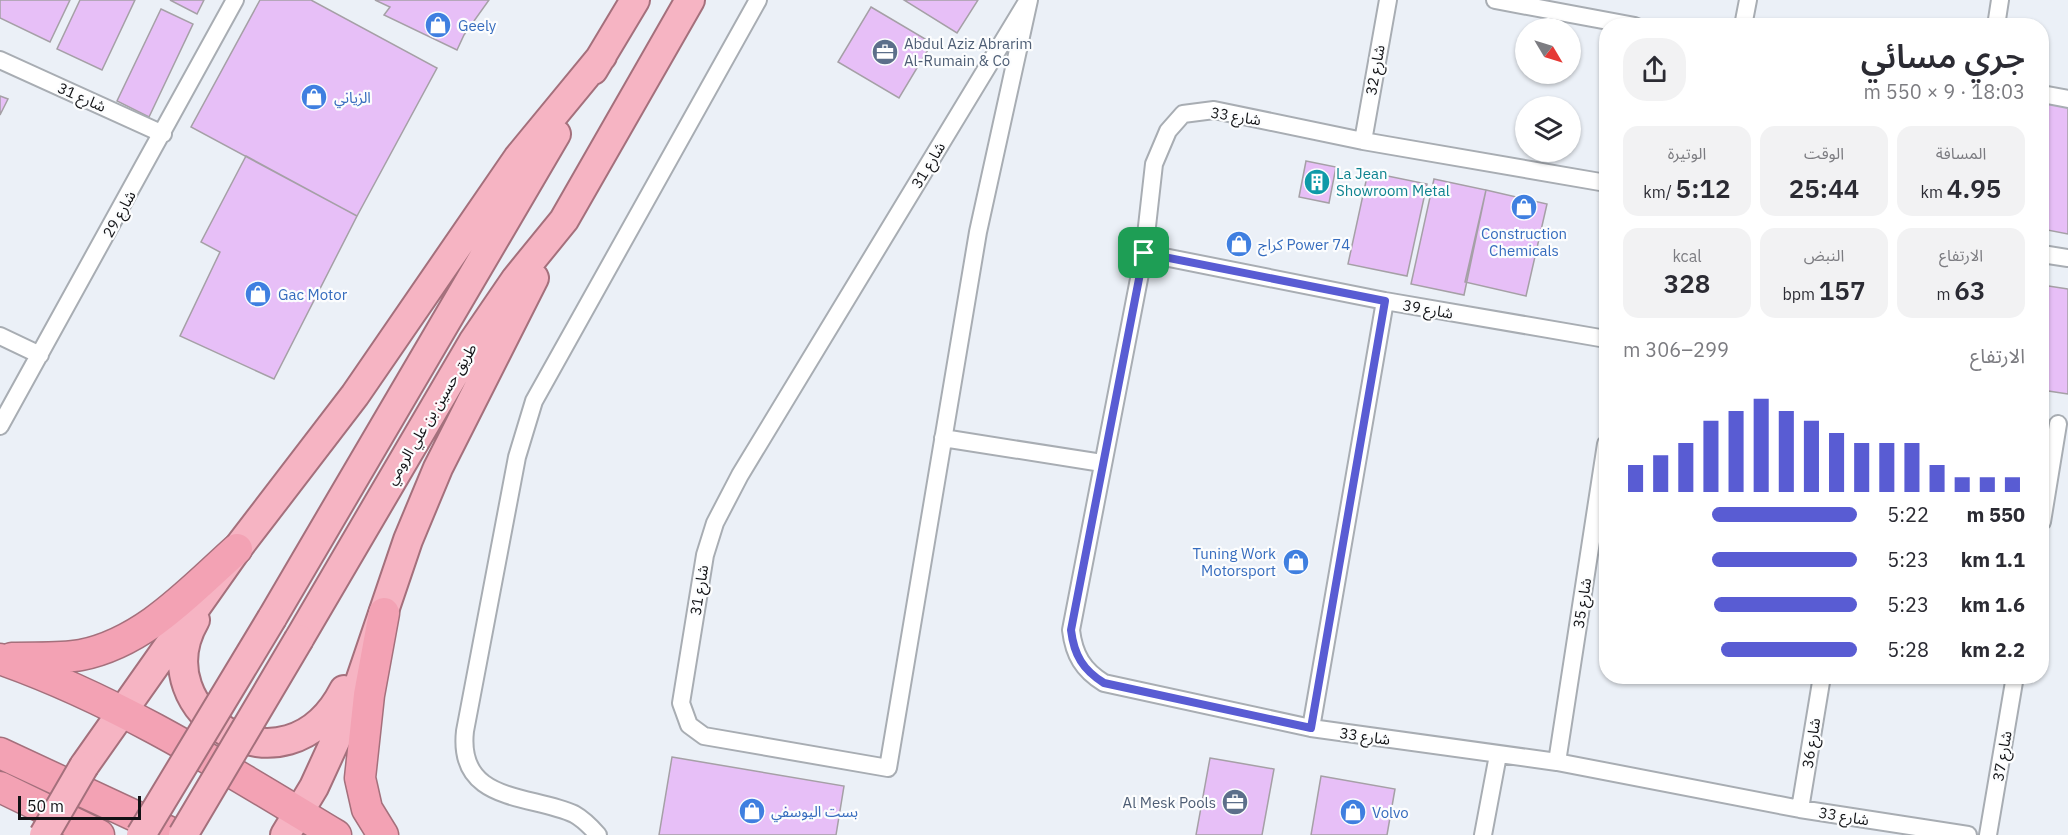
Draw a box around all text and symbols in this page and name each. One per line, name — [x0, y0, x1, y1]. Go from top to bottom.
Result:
shop icon: Geely — [423, 10, 453, 40]
place label: Geely — [458, 16, 497, 35]
north arrow — [1515, 18, 1581, 84]
map controls — [1515, 18, 1581, 162]
place label: Abdul Aziz Abrarim Al-Rumain & Co — [904, 34, 1032, 70]
text: جري مسائي — [1861, 34, 2025, 77]
office icon: Abdul Aziz Abrarim Al-Rumain & Co — [870, 37, 900, 67]
button: share — [1623, 38, 1686, 101]
street label: 32 شارع — [1361, 43, 1392, 97]
street label: شارع 31 — [54, 78, 109, 119]
text: 18:03 · 9 × 550 m — [1864, 78, 2025, 105]
shop icon: الزياني — [299, 82, 329, 112]
place label: الزياني — [334, 88, 371, 109]
button: layers — [1515, 96, 1581, 162]
street label: شارع 33 — [1209, 103, 1263, 132]
street label: شارع 31 — [907, 138, 952, 193]
text: الوتيرة — [1668, 143, 1706, 163]
text: الوقت — [1804, 143, 1844, 163]
text: المسافة — [1936, 143, 1986, 163]
place label: La Jean Showroom Metal — [1336, 164, 1450, 200]
building icon: La Jean Showroom Metal — [1302, 167, 1332, 197]
text: 5:12 — [1676, 171, 1731, 205]
text: 25:44 — [1789, 171, 1859, 205]
text: 4.95 — [1947, 171, 2001, 205]
text: /km — [1643, 182, 1676, 202]
text: km — [1921, 182, 1947, 202]
street label: شارع 29 — [98, 187, 142, 242]
shop icon: Construction Chemicals — [1509, 192, 1539, 222]
place label: Construction Chemicals — [1481, 224, 1567, 260]
pin — [1118, 227, 1169, 278]
shop icon: كراج Power 74 — [1224, 229, 1254, 259]
place label: كراج Power 74 — [1258, 235, 1350, 257]
icon: arrive — [1127, 236, 1160, 269]
text: النبض — [1804, 245, 1844, 265]
text: الارتفاع — [1939, 245, 1983, 265]
text: kcal — [1672, 246, 1702, 266]
text: 328 — [1664, 266, 1710, 300]
text: 157 — [1819, 273, 1866, 307]
text: 63 — [1954, 273, 1985, 307]
shop icon: Gac Motor — [243, 279, 273, 309]
text: bpm — [1782, 284, 1819, 304]
text: m — [1937, 284, 1954, 304]
place label: Gac Motor — [278, 285, 348, 304]
street label: شارع 39 — [1401, 295, 1455, 326]
text: 299–306 m — [1623, 336, 1729, 363]
street label: طريق حسين بن علي الرومي — [381, 340, 483, 489]
text: الارتفاع — [1970, 342, 2025, 369]
text: 5:22 — [1887, 501, 1929, 528]
text: 550 m — [1966, 501, 2025, 528]
place label: Tuning Work Motorsport — [1192, 544, 1276, 580]
text: 5:23 — [1887, 546, 1929, 573]
text: 1.1 km — [1961, 546, 2025, 573]
shop icon: Tuning Work Motorsport — [1281, 547, 1311, 577]
street label: شارع 31 — [686, 563, 715, 617]
street label: شارع 35 — [1569, 576, 1598, 630]
text: 5:23 — [1887, 591, 1929, 618]
text: 1.6 km — [1961, 591, 2025, 618]
text: 5:28 — [1887, 636, 1929, 663]
text: 2.2 km — [1961, 636, 2025, 663]
street label: شارع 36 — [1798, 716, 1827, 770]
street label: شارع 33 — [1338, 723, 1392, 752]
street label: شارع 37 — [1988, 729, 2019, 783]
office icon: Al Mesk Pools — [1220, 787, 1250, 817]
scale bar — [18, 793, 141, 820]
place label: Al Mesk Pools — [1123, 793, 1216, 812]
text: 50 m — [27, 796, 64, 816]
shop icon: بست اليوسفي — [737, 796, 767, 826]
shop icon: Volvo — [1338, 797, 1368, 827]
place label: بست اليوسفي — [771, 802, 858, 823]
place label: Volvo — [1372, 803, 1409, 822]
street label: شارع 33 — [1817, 803, 1871, 832]

